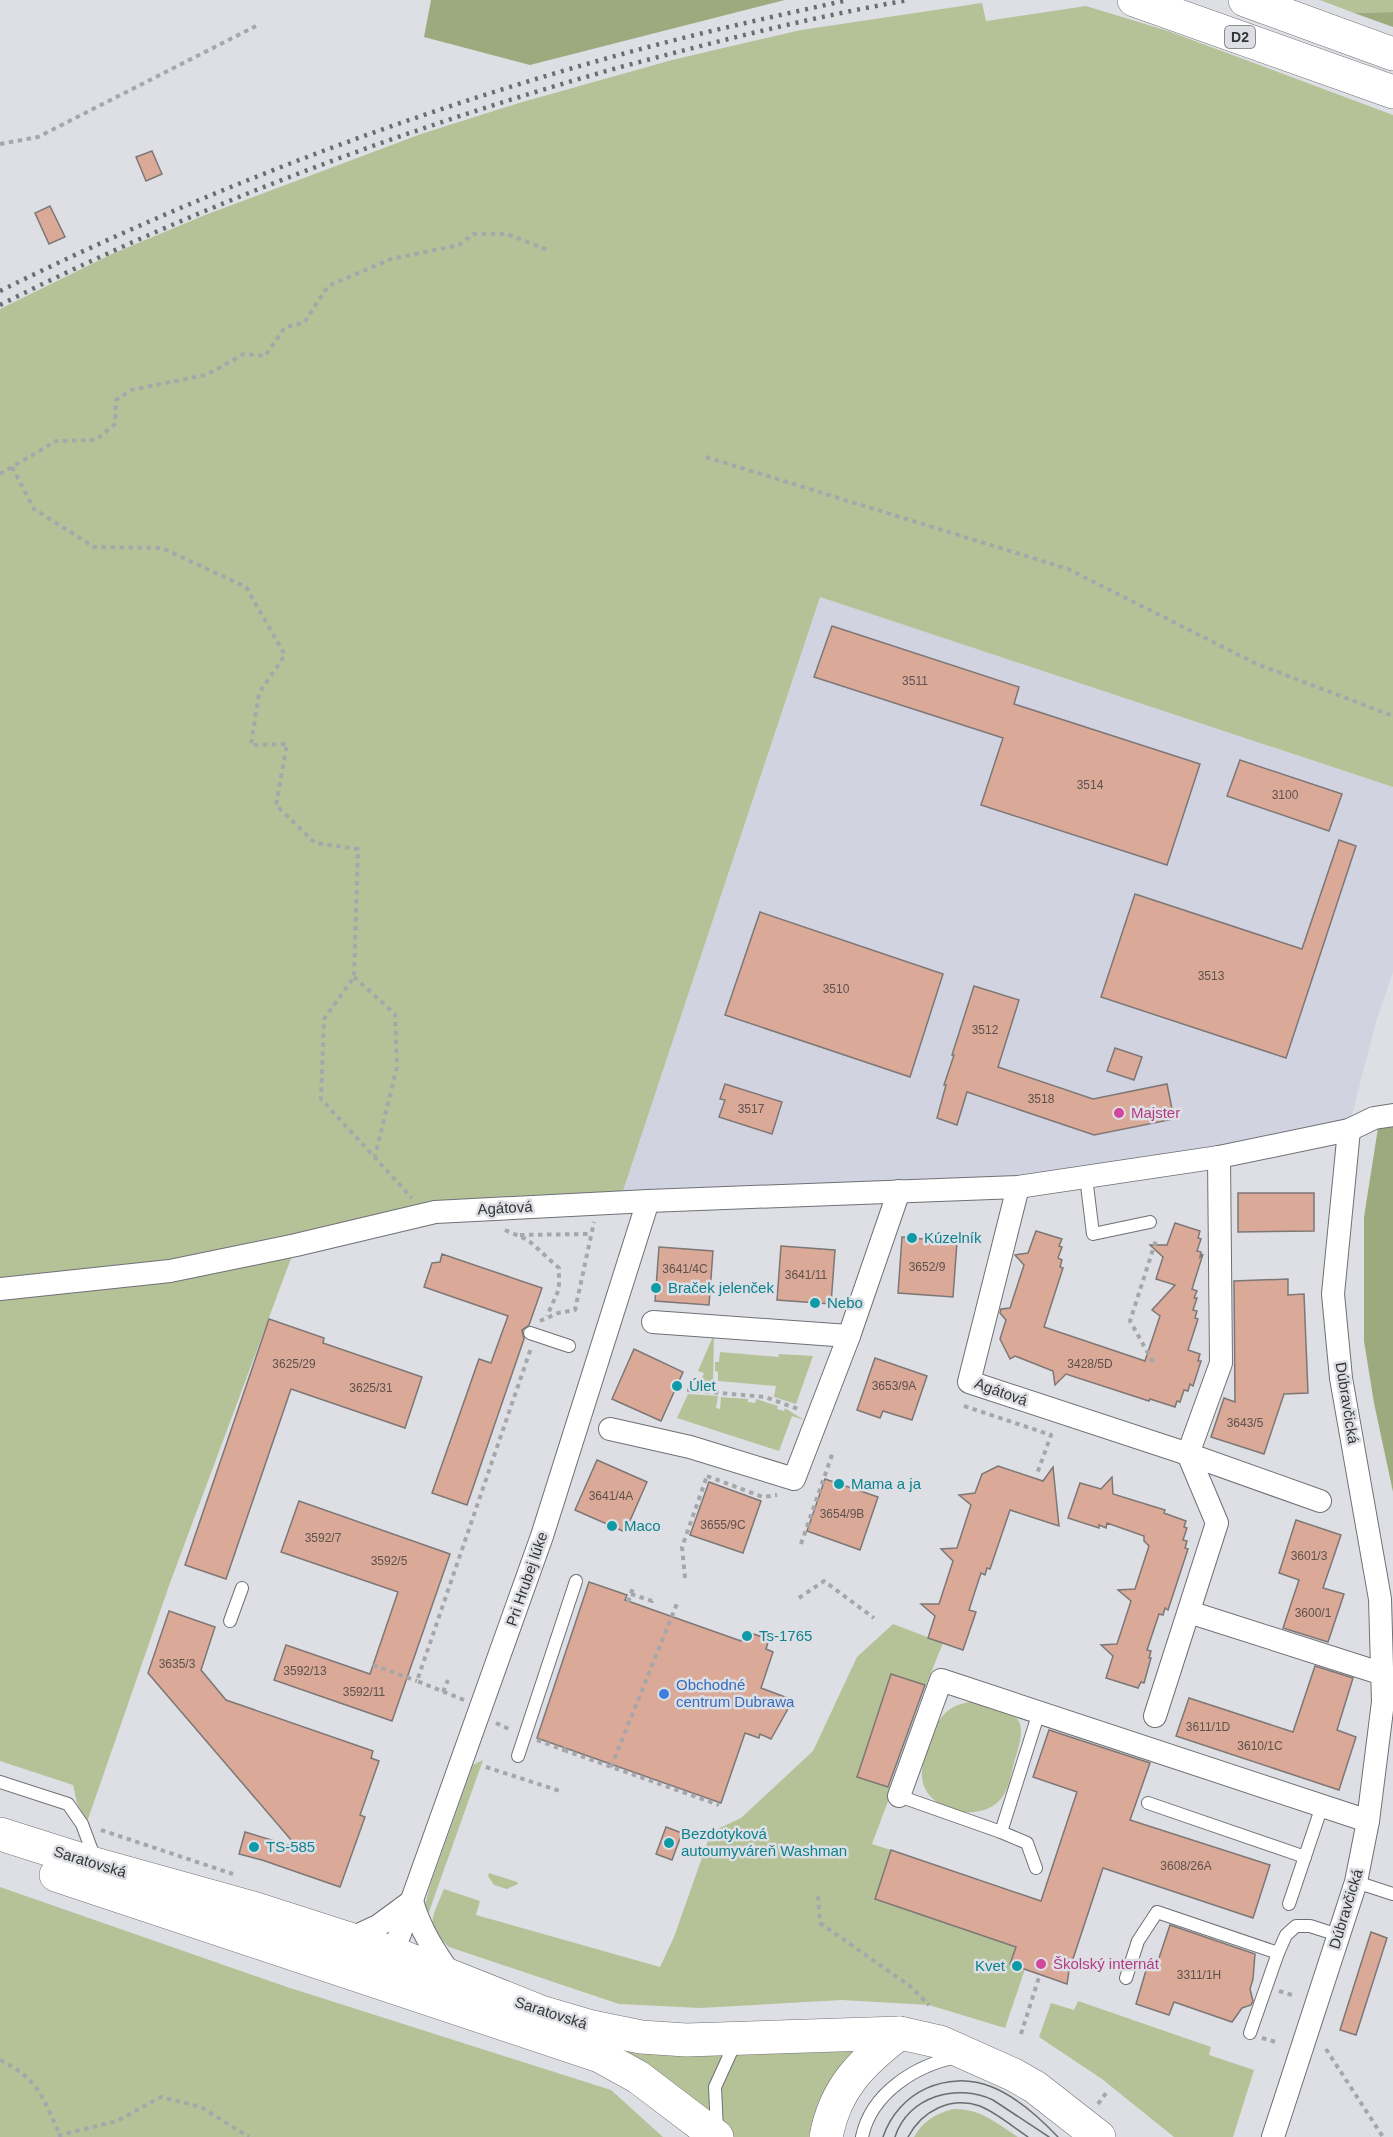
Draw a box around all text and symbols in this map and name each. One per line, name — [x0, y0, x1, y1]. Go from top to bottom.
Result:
road number: D2 — [1225, 26, 1255, 48]
house number: 3511 — [902, 674, 928, 688]
house number: 3514 — [1077, 778, 1104, 792]
house number: 3100 — [1272, 788, 1299, 802]
house number: 3513 — [1198, 969, 1225, 983]
house number: 3510 — [823, 982, 850, 996]
house number: 3512 — [972, 1023, 999, 1037]
house number: 3518 — [1028, 1092, 1055, 1106]
house number: 3517 — [738, 1102, 765, 1116]
place label: Majster — [1131, 1104, 1180, 1121]
marker: Majster — [1112, 1106, 1126, 1120]
street label: Agátová — [477, 1198, 534, 1217]
place label: Kúzelník — [924, 1229, 982, 1246]
marker: Kúzelník — [905, 1231, 919, 1245]
house number: 3652/9 — [909, 1260, 946, 1274]
house number: 3641/4C — [662, 1262, 708, 1276]
house number: 3641/11 — [785, 1268, 828, 1282]
place label: Braček jelenček — [668, 1279, 774, 1296]
marker: Braček jelenček — [649, 1281, 663, 1295]
place label: Nebo — [827, 1294, 863, 1311]
marker: Nebo — [808, 1296, 822, 1310]
house number: 3625/29 — [272, 1357, 316, 1371]
house number: 3428/5D — [1067, 1357, 1113, 1371]
street label: Dúbravčická — [1333, 1361, 1362, 1446]
street label: Agátová — [972, 1374, 1031, 1409]
place label: Úlet — [689, 1377, 717, 1394]
marker: Úlet — [670, 1379, 684, 1393]
house number: 3653/9A — [872, 1379, 916, 1393]
house number: 3625/31 — [349, 1381, 393, 1395]
house number: 3643/5 — [1227, 1416, 1264, 1430]
place label: Mama a ja — [851, 1475, 922, 1492]
marker: Mama a ja — [832, 1477, 846, 1491]
house number: 3641/4A — [589, 1489, 633, 1503]
house number: 3654/9B — [820, 1507, 864, 1521]
place label: Maco — [624, 1517, 661, 1534]
house number: 3655/9C — [700, 1518, 746, 1532]
marker: Maco — [605, 1519, 619, 1533]
street label: Pri Hrubej lúke — [502, 1530, 551, 1628]
house number: 3592/7 — [305, 1531, 342, 1545]
house number: 3601/3 — [1291, 1549, 1328, 1563]
house number: 3592/5 — [371, 1554, 408, 1568]
house number: 3600/1 — [1295, 1606, 1332, 1620]
place label: Ts-1765 — [759, 1627, 812, 1644]
marker: Ts-1765 — [740, 1629, 754, 1643]
house number: 3635/3 — [159, 1657, 196, 1671]
house number: 3592/13 — [283, 1664, 327, 1678]
place label: Obchodné centrum Dubrawa — [676, 1676, 795, 1710]
house number: 3592/11 — [343, 1685, 386, 1699]
marker: Obchodné centrum Dubrawa — [657, 1687, 671, 1701]
house number: 3611/1D — [1186, 1720, 1231, 1734]
house number: 3610/1C — [1237, 1739, 1283, 1753]
place label: Bezdotyková autoumyváreň Washman — [681, 1825, 847, 1859]
marker: Bezdotyková autoumyváreň Washman — [662, 1836, 676, 1850]
place label: TS-585 — [266, 1838, 315, 1855]
marker: TS-585 — [247, 1840, 261, 1854]
street label: Saratovská — [52, 1842, 129, 1881]
house number: 3608/26A — [1160, 1859, 1212, 1873]
street label: Dúbravčická — [1325, 1866, 1366, 1951]
place label: Školský internát — [1053, 1955, 1160, 1972]
place label: Kvet — [975, 1957, 1006, 1974]
marker: Školský internát — [1034, 1957, 1048, 1971]
marker: Kvet — [1010, 1959, 1024, 1973]
house number: 3311/1H — [1177, 1968, 1221, 1982]
street label: Saratovská — [513, 1993, 590, 2032]

